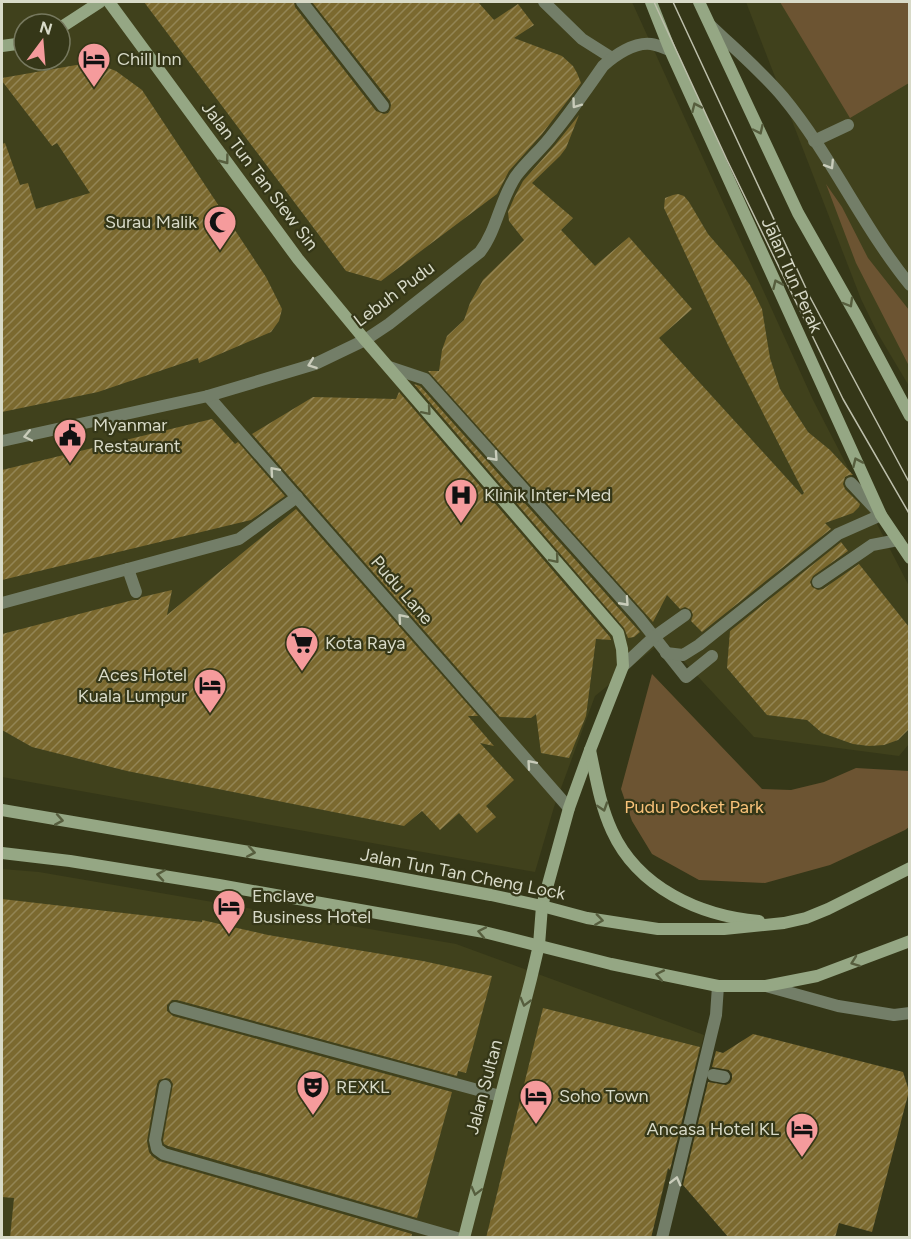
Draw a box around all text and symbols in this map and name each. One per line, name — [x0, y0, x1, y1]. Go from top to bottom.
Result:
north arrow — [12, 12, 72, 72]
text: N — [37, 17, 55, 39]
hotel icon: Chill Inn — [76, 41, 112, 88]
place label: Chill Inn — [117, 48, 182, 70]
street label: Jalan Tun Tan Siew Sin — [197, 97, 323, 255]
one-way arrow — [572, 98, 583, 109]
one-way arrow — [691, 102, 703, 113]
one-way arrow — [752, 124, 764, 135]
one-way arrow — [217, 153, 228, 164]
one-way arrow — [823, 159, 835, 169]
mosque icon: Surau Malik — [202, 204, 238, 251]
place label: Surau Malik — [105, 211, 197, 233]
street label: Jalan Tun Perak — [757, 214, 827, 336]
street label: Lebuh Pudu — [349, 257, 439, 331]
one-way arrow — [772, 280, 784, 291]
one-way arrow — [842, 297, 854, 307]
one-way arrow — [307, 357, 318, 369]
one-way arrow — [420, 404, 431, 415]
place label: Myanmar Restaurant — [93, 414, 181, 457]
public building icon: Myanmar Restaurant — [52, 417, 88, 464]
one-way arrow — [23, 428, 33, 441]
one-way arrow — [487, 450, 498, 461]
one-way arrow — [853, 457, 865, 468]
one-way arrow — [270, 467, 281, 478]
hospital icon: Klinik Inter-Med — [443, 477, 479, 524]
place label: Klinik Inter-Med — [484, 484, 611, 506]
street label: Pudu Lane — [366, 551, 438, 629]
one-way arrow — [548, 552, 559, 563]
one-way arrow — [618, 595, 629, 606]
one-way arrow — [398, 614, 409, 625]
supermarket icon: Kota Raya — [284, 625, 320, 672]
place label: Kota Raya — [325, 632, 405, 654]
place label: Aces Hotel Kuala Lumpur — [78, 664, 187, 707]
hotel icon: Aces Hotel Kuala Lumpur — [192, 667, 228, 714]
one-way arrow — [527, 760, 538, 771]
park label: Pudu Pocket Park — [624, 796, 764, 818]
one-way arrow — [596, 801, 608, 812]
one-way arrow — [55, 813, 64, 825]
street label: Jalan Tun Tan Cheng Lock — [359, 843, 568, 905]
one-way arrow — [247, 846, 256, 858]
one-way arrow — [156, 870, 166, 882]
place label: Enclave Business Hotel — [252, 885, 371, 928]
hotel icon: Enclave Business Hotel — [211, 888, 247, 935]
one-way arrow — [595, 913, 604, 925]
one-way arrow — [477, 926, 487, 939]
one-way arrow — [850, 955, 861, 967]
one-way arrow — [656, 969, 666, 982]
one-way arrow — [519, 997, 532, 1007]
street label: Jalan Sultan — [461, 1037, 507, 1137]
theatre icon: REXKL — [295, 1069, 331, 1116]
place label: REXKL — [336, 1076, 390, 1098]
hotel icon: Soho Town — [518, 1078, 554, 1125]
place label: Soho Town — [559, 1085, 649, 1107]
hotel icon: Ancasa Hotel KL — [784, 1111, 820, 1158]
place label: Ancasa Hotel KL — [647, 1118, 780, 1140]
one-way arrow — [668, 1176, 681, 1186]
one-way arrow — [470, 1186, 483, 1196]

